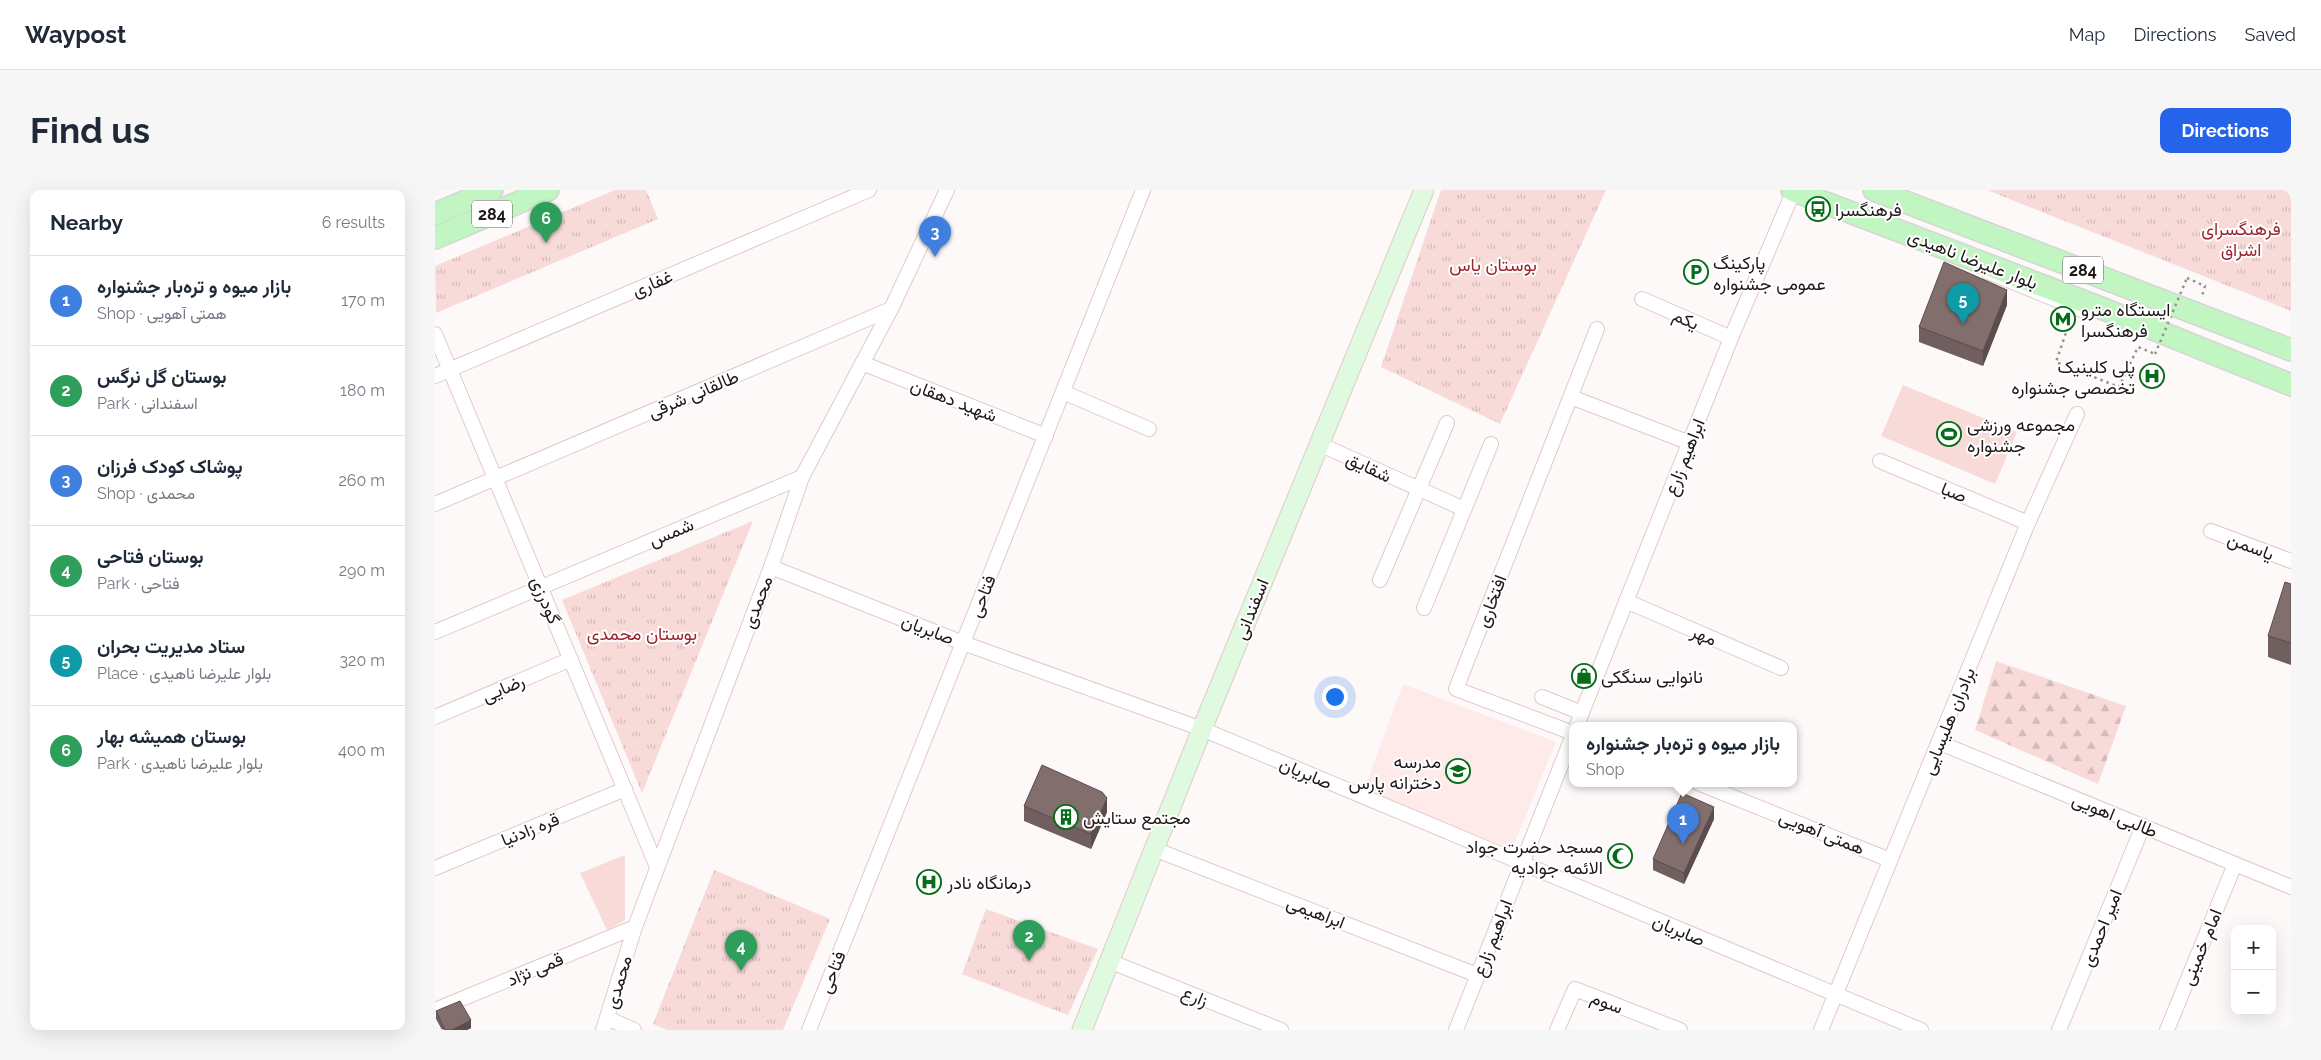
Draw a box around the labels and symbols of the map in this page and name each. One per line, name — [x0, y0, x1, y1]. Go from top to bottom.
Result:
bus stop icon: فرهنگسرا — [1805, 196, 1831, 222]
place label: فرهنگسرا — [1835, 199, 1902, 221]
road number: 284 — [472, 200, 512, 228]
pin: 6 — [530, 202, 562, 243]
pin: 3 — [919, 216, 951, 257]
park label: فرهنگسرای اشراق — [2201, 218, 2281, 261]
street label: بلوار علیرضا ناهیدی — [1905, 225, 2041, 294]
place label: پارکینگ عمومی جشنواره — [1713, 252, 1826, 295]
park label: بوستان یاس — [1449, 254, 1537, 276]
road number: 284 — [2063, 256, 2103, 284]
parking icon: پارکینگ عمومی جشنواره — [1683, 259, 1709, 285]
street label: غفاری — [629, 265, 676, 302]
pin: 5 — [1947, 283, 1979, 324]
place label: ایستگاه مترو فرهنگسرا — [2081, 299, 2170, 342]
street label: یکم — [1669, 304, 1702, 336]
metro station icon: ایستگاه مترو فرهنگسرا — [2050, 306, 2076, 332]
place label: پلی کلینیک تخصصی جشنواره — [2011, 356, 2135, 399]
hospital icon: پلی کلینیک تخصصی جشنواره — [2139, 363, 2165, 389]
street label: طالقانی شرقی — [644, 365, 742, 423]
street label: شهید دهقان — [907, 374, 1000, 427]
place label: مجموعه ورزشی جشنواره — [1967, 414, 2075, 457]
street label: ابراهیم زارع — [1659, 416, 1711, 499]
sports icon: مجموعه ورزشی جشنواره — [1936, 421, 1962, 447]
street label: شقایق — [1343, 447, 1395, 487]
street label: صبا — [1938, 477, 1970, 507]
street label: شمس — [645, 513, 697, 552]
street label: یاسمن — [2225, 528, 2277, 565]
street label: فتاحی — [964, 572, 1001, 621]
street label: افتخاری — [1471, 572, 1512, 631]
street label: گودرزی — [526, 573, 565, 627]
street label: محمدی — [737, 573, 777, 632]
street label: اسفندانی — [1229, 575, 1274, 643]
street label: صابریان — [898, 609, 957, 650]
street label: مهر — [1687, 620, 1720, 651]
park label: بوستان محمدی — [587, 623, 697, 645]
shop icon: نانوایی سنگکی — [1571, 663, 1597, 689]
street label: برادران هلیسایی — [1917, 664, 1980, 778]
place label: نانوایی سنگکی — [1601, 666, 1703, 688]
street label: رضایی — [479, 670, 528, 707]
your location — [1322, 684, 1348, 710]
place label: مدرسه دخترانه پارس — [1349, 751, 1441, 795]
street label: صابریان — [1276, 753, 1335, 794]
school or university icon: مدرسه دخترانه پارس — [1445, 758, 1471, 784]
street label: طالبی اهویی — [2069, 788, 2161, 843]
pin: 1 — [1667, 803, 1699, 844]
building icon: مجتمع ستایش — [1053, 804, 1079, 830]
street label: همتی آهویی — [1776, 805, 1868, 860]
place label: مجتمع ستایش — [1083, 807, 1191, 830]
street label: قره زادنیا — [498, 808, 563, 851]
place label: مسجد حضرت جواد الائمه جوادیه — [1466, 836, 1603, 879]
mosque icon: مسجد حضرت جواد الائمه جوادیه — [1607, 843, 1633, 869]
hospital icon: درمانگاه نادر — [916, 869, 942, 895]
place label: درمانگاه نادر — [946, 872, 1031, 894]
street label: امیر احمدی — [2076, 886, 2127, 970]
street label: ابراهیمی — [1284, 891, 1348, 934]
street label: ابراهیم زارع — [1468, 897, 1518, 980]
street label: امام خمینی — [2176, 906, 2228, 989]
street label: صابریان — [1649, 910, 1708, 951]
pin: 2 — [1013, 920, 1045, 961]
pin: 4 — [725, 930, 757, 971]
street label: قمی نژاد — [504, 948, 567, 991]
street label: فتاحی — [814, 948, 851, 997]
street label: محمدی — [600, 953, 637, 1011]
street label: زارع — [1178, 981, 1211, 1013]
street label: سوم — [1587, 986, 1626, 1020]

